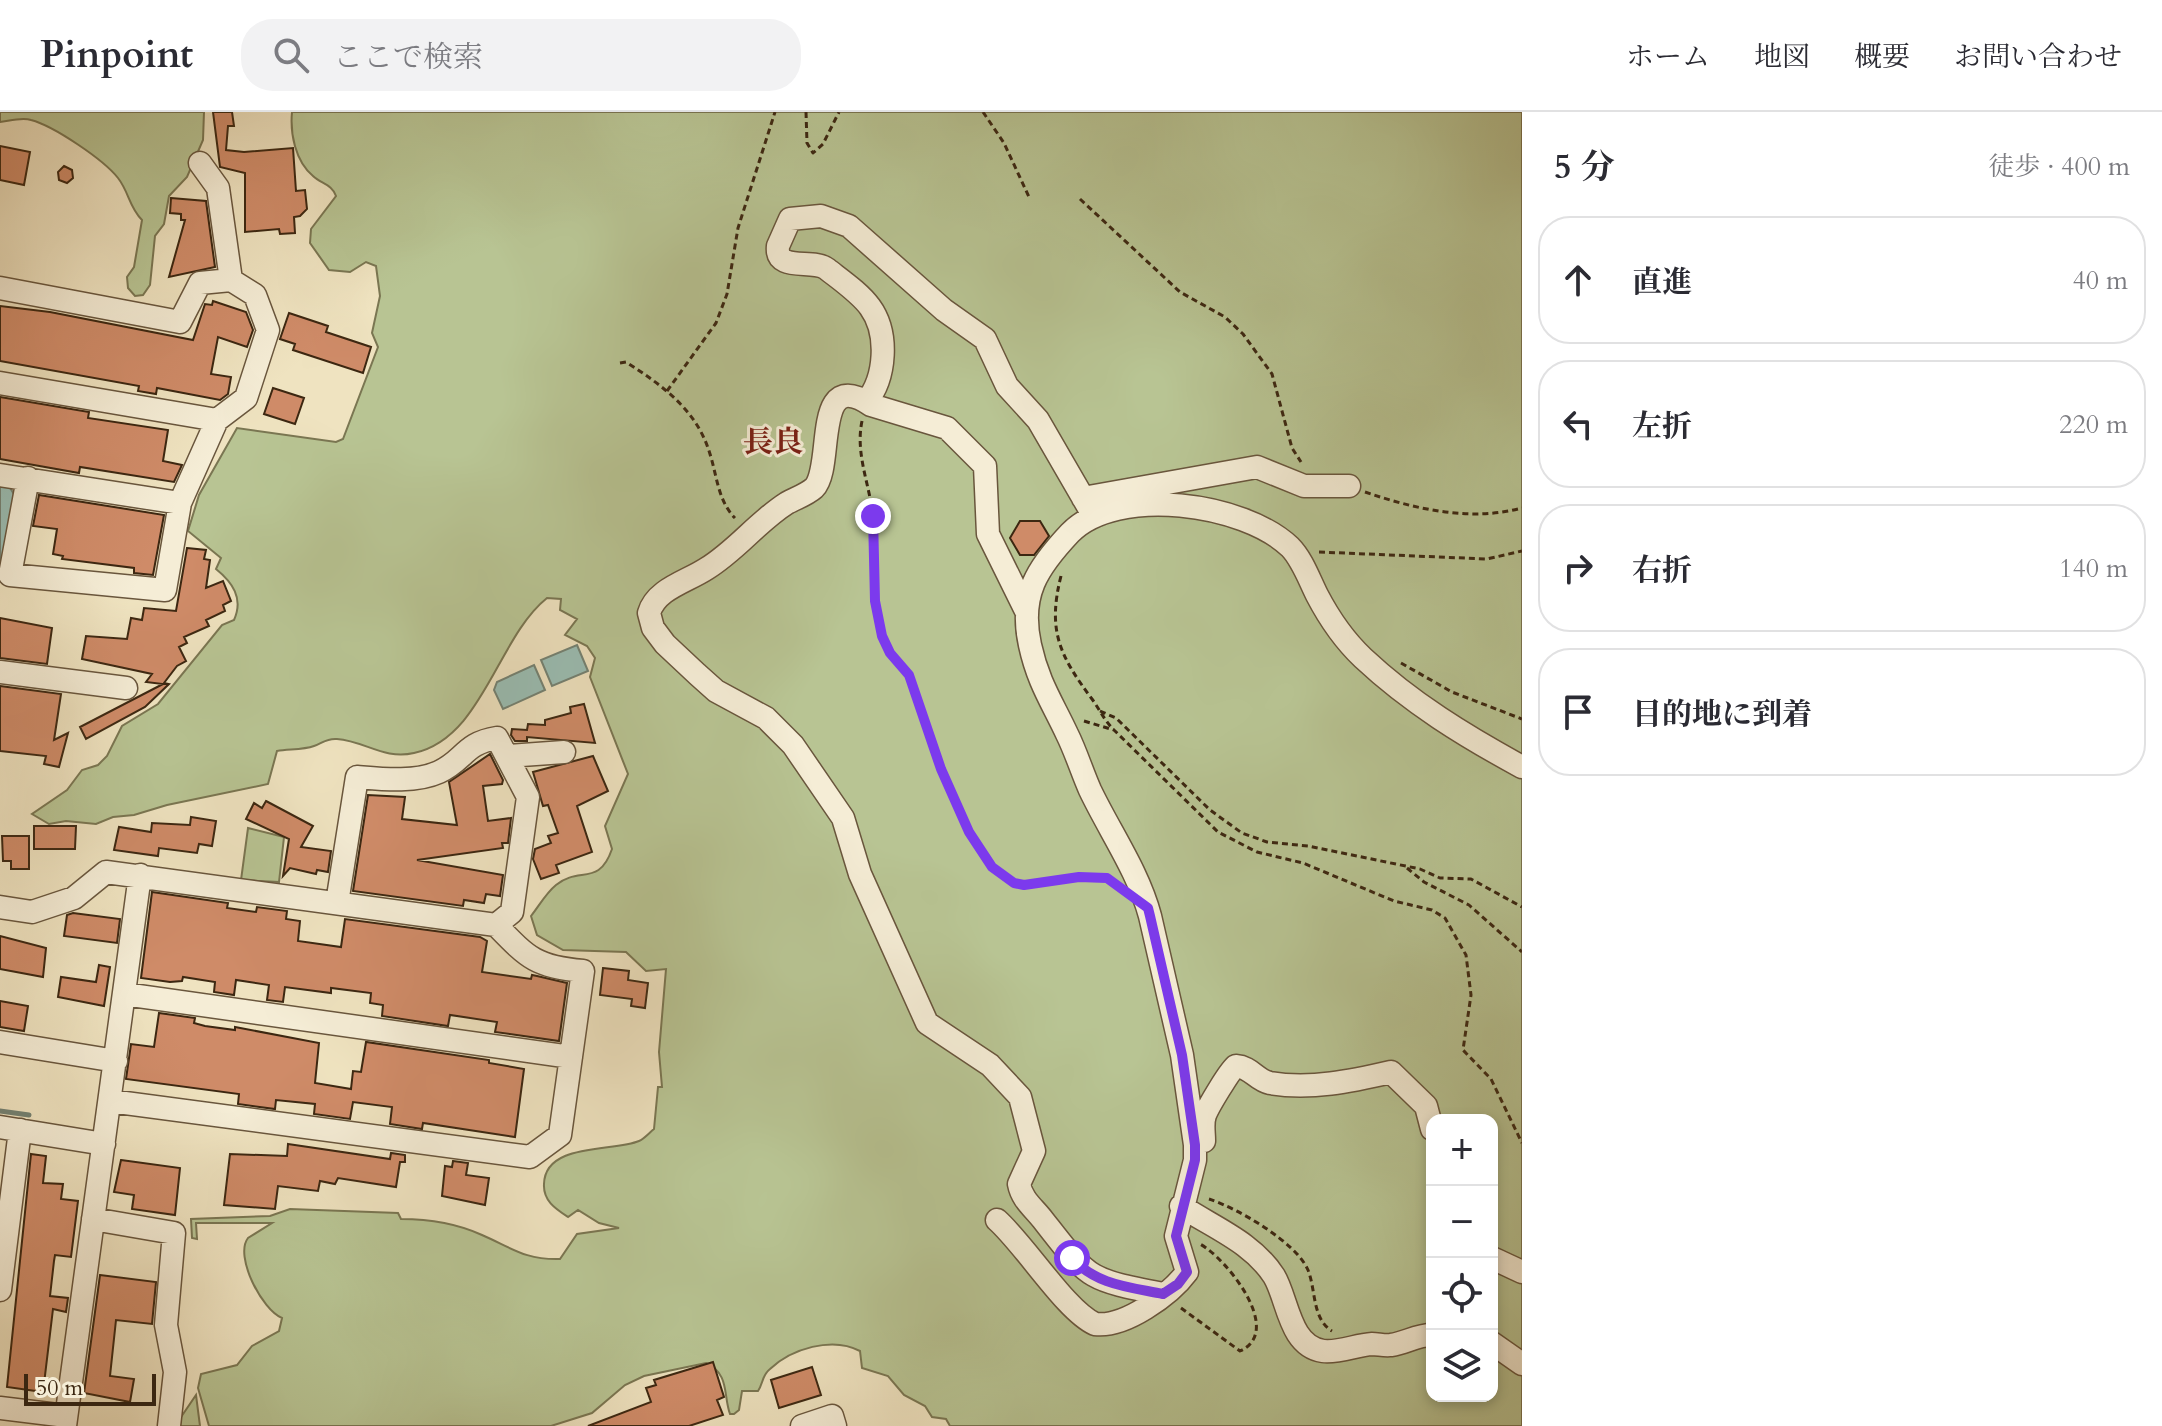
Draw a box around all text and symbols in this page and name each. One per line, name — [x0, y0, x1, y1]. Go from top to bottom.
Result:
search box — [241, 19, 801, 91]
text: Pinpoint — [40, 29, 193, 81]
icon: search — [269, 33, 313, 77]
text: ここで検索 — [333, 37, 483, 78]
text: ホーム — [1626, 38, 1710, 76]
text: 地図 — [1754, 38, 1810, 76]
text: 概要 — [1854, 38, 1910, 76]
text: お問い合わせ — [1954, 38, 2122, 76]
text: 5 分 — [1554, 144, 1615, 190]
text: 徒歩 · 400 m — [1989, 149, 2130, 184]
icon: ahead — [1556, 258, 1600, 302]
text: 直進 — [1632, 262, 1692, 303]
text: 40 m — [2072, 263, 2128, 298]
icon: left — [1556, 402, 1600, 446]
text: 左折 — [1632, 406, 1692, 447]
text: 220 m — [2059, 407, 2128, 442]
district label: 長良 — [743, 422, 803, 463]
route end — [855, 498, 891, 534]
icon: right — [1556, 546, 1600, 590]
text: 右折 — [1632, 550, 1692, 591]
text: 140 m — [2059, 551, 2128, 586]
icon: arrive — [1556, 690, 1600, 734]
text: 目的地に到着 — [1632, 694, 1812, 735]
map controls — [1426, 1114, 1498, 1402]
button: + — [1426, 1114, 1498, 1186]
button: − — [1426, 1186, 1498, 1258]
route start — [1054, 1240, 1090, 1276]
button: locate — [1426, 1258, 1498, 1330]
button: layers — [1426, 1330, 1498, 1402]
scale bar — [24, 1370, 156, 1406]
text: 50 m — [36, 1373, 83, 1403]

